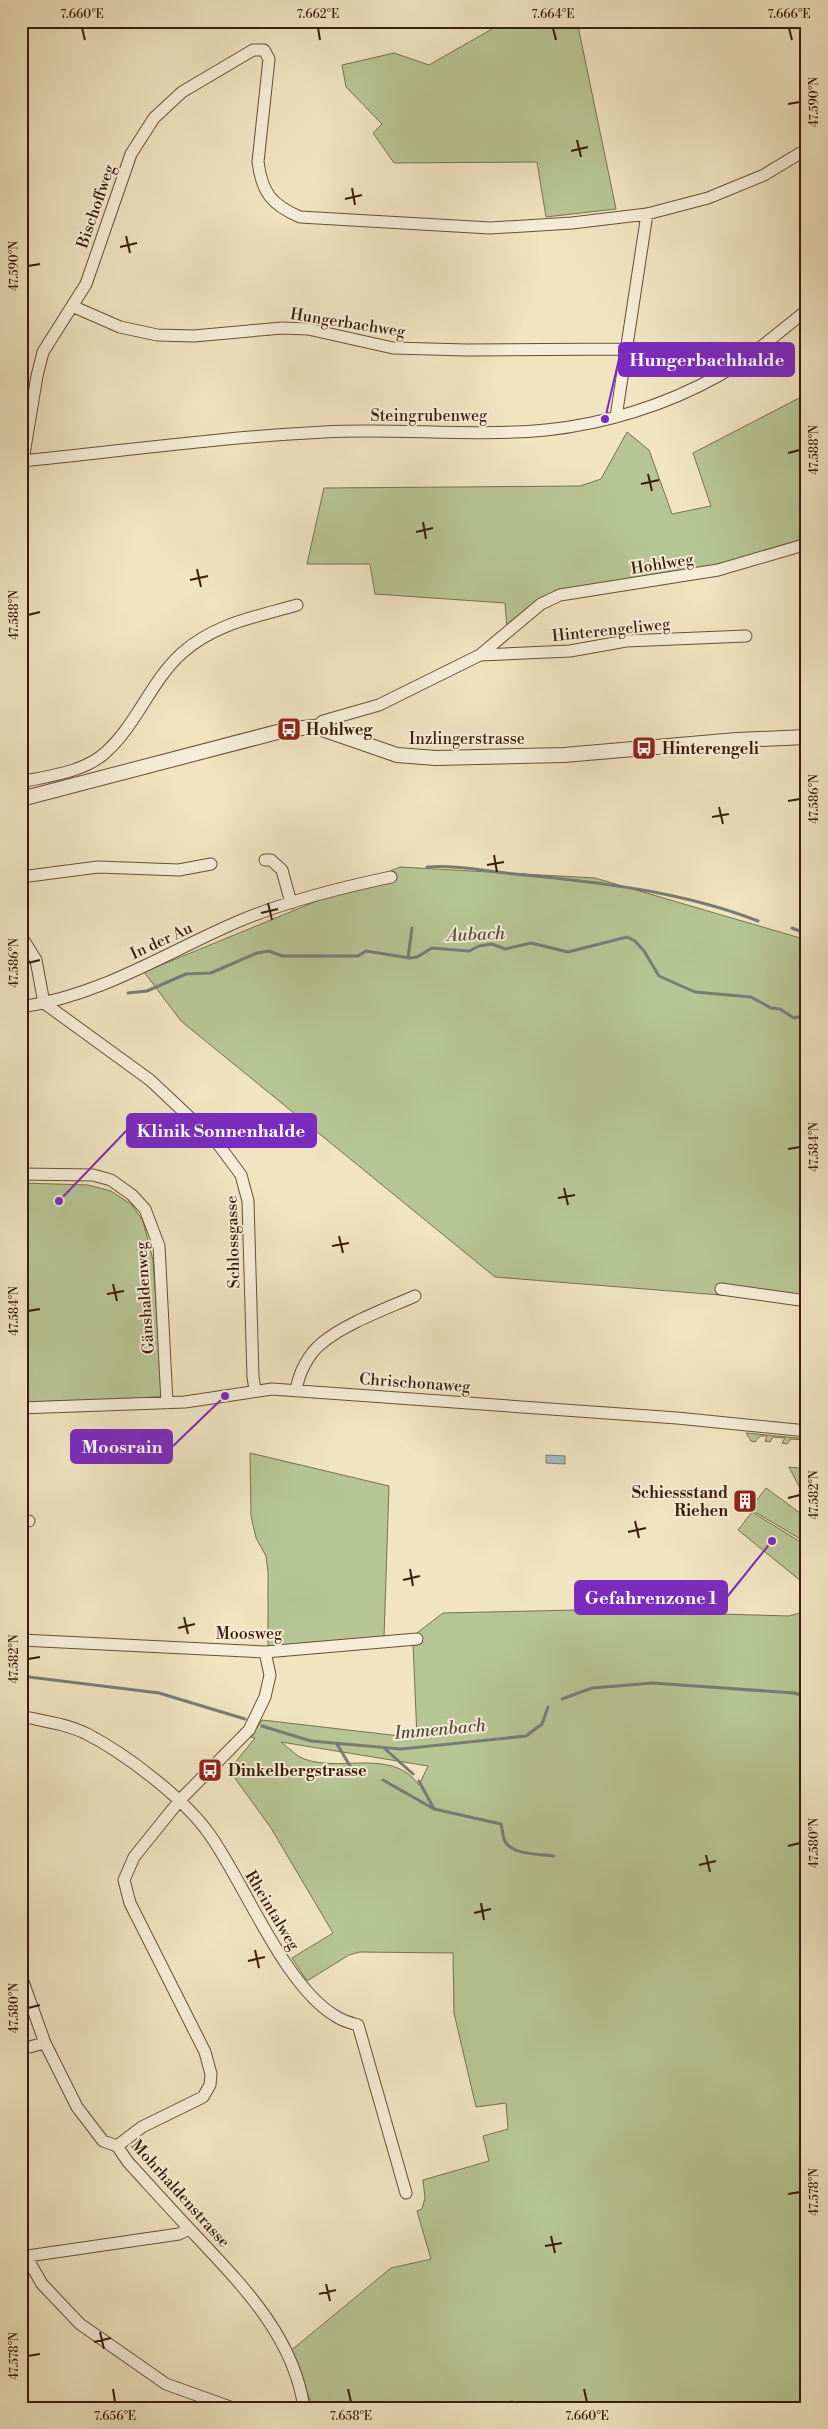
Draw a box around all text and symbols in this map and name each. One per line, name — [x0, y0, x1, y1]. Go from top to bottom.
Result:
text: 7.660°E — [60, 7, 104, 22]
text: 7.662°E — [297, 7, 339, 22]
text: 7.664°E — [532, 7, 575, 22]
text: 7.666°E — [768, 7, 810, 22]
text: 47.590°N — [807, 77, 822, 127]
street label: Bischoffweg — [72, 161, 120, 252]
text: 47.590°N — [7, 241, 22, 291]
street label: Hungerbachweg — [289, 304, 408, 342]
callout: Hungerbachhalde — [619, 343, 794, 376]
text: Hungerbachhalde — [630, 349, 785, 372]
street label: Steingrubenweg — [371, 406, 488, 426]
text: 47.588°N — [807, 425, 822, 475]
street label: Hohlweg — [629, 549, 696, 579]
text: 47.588°N — [7, 590, 22, 640]
street label: Hinterengeliweg — [551, 614, 672, 646]
bus stop icon: Hohlweg — [276, 716, 302, 742]
place label: Hohlweg — [306, 720, 373, 740]
street label: Inzlingerstrasse — [409, 729, 525, 749]
bus stop icon: Hinterengeli — [631, 735, 657, 761]
place label: Hinterengeli — [662, 739, 759, 759]
text: 47.586°N — [807, 774, 822, 824]
street label: In der Au — [127, 918, 196, 964]
water label: Aubach — [445, 922, 506, 947]
text: 47.586°N — [7, 938, 22, 988]
callout: Klinik Sonnenhalde — [127, 1114, 316, 1147]
text: Klinik Sonnenhalde — [137, 1120, 306, 1143]
text: 47.584°N — [807, 1122, 822, 1172]
street label: Schlossgasse — [221, 1195, 245, 1289]
street label: Gänshaldenweg — [131, 1240, 159, 1355]
text: 47.584°N — [7, 1286, 22, 1336]
street label: Chrischonaweg — [359, 1369, 472, 1397]
callout: Moosrain — [71, 1430, 172, 1463]
text: Moosrain — [81, 1436, 163, 1459]
text: 47.582°N — [807, 1470, 822, 1520]
place label: Schiessstand Riehen — [632, 1483, 728, 1521]
building icon: Schiessstand Riehen — [732, 1488, 758, 1514]
callout: Gefahrenzone 1 — [575, 1581, 727, 1614]
text: Gefahrenzone 1 — [585, 1587, 718, 1610]
street label: Moosweg — [216, 1624, 283, 1644]
text: 47.582°N — [7, 1634, 22, 1684]
water label: Immenbach — [392, 1714, 488, 1745]
bus stop icon: Dinkelbergstrasse — [197, 1757, 223, 1783]
place label: Dinkelbergstrasse — [228, 1761, 367, 1781]
text: 47.580°N — [807, 1818, 822, 1868]
street label: Rheintalweg — [241, 1867, 304, 1955]
text: 47.580°N — [7, 1983, 22, 2033]
street label: Mohrhaldenstrasse — [127, 2136, 234, 2252]
text: 47.578°N — [807, 2168, 822, 2216]
text: 47.578°N — [7, 2332, 22, 2380]
text: 7.656°E — [94, 2409, 136, 2424]
text: 7.658°E — [330, 2409, 372, 2424]
text: 7.660°E — [565, 2409, 609, 2424]

